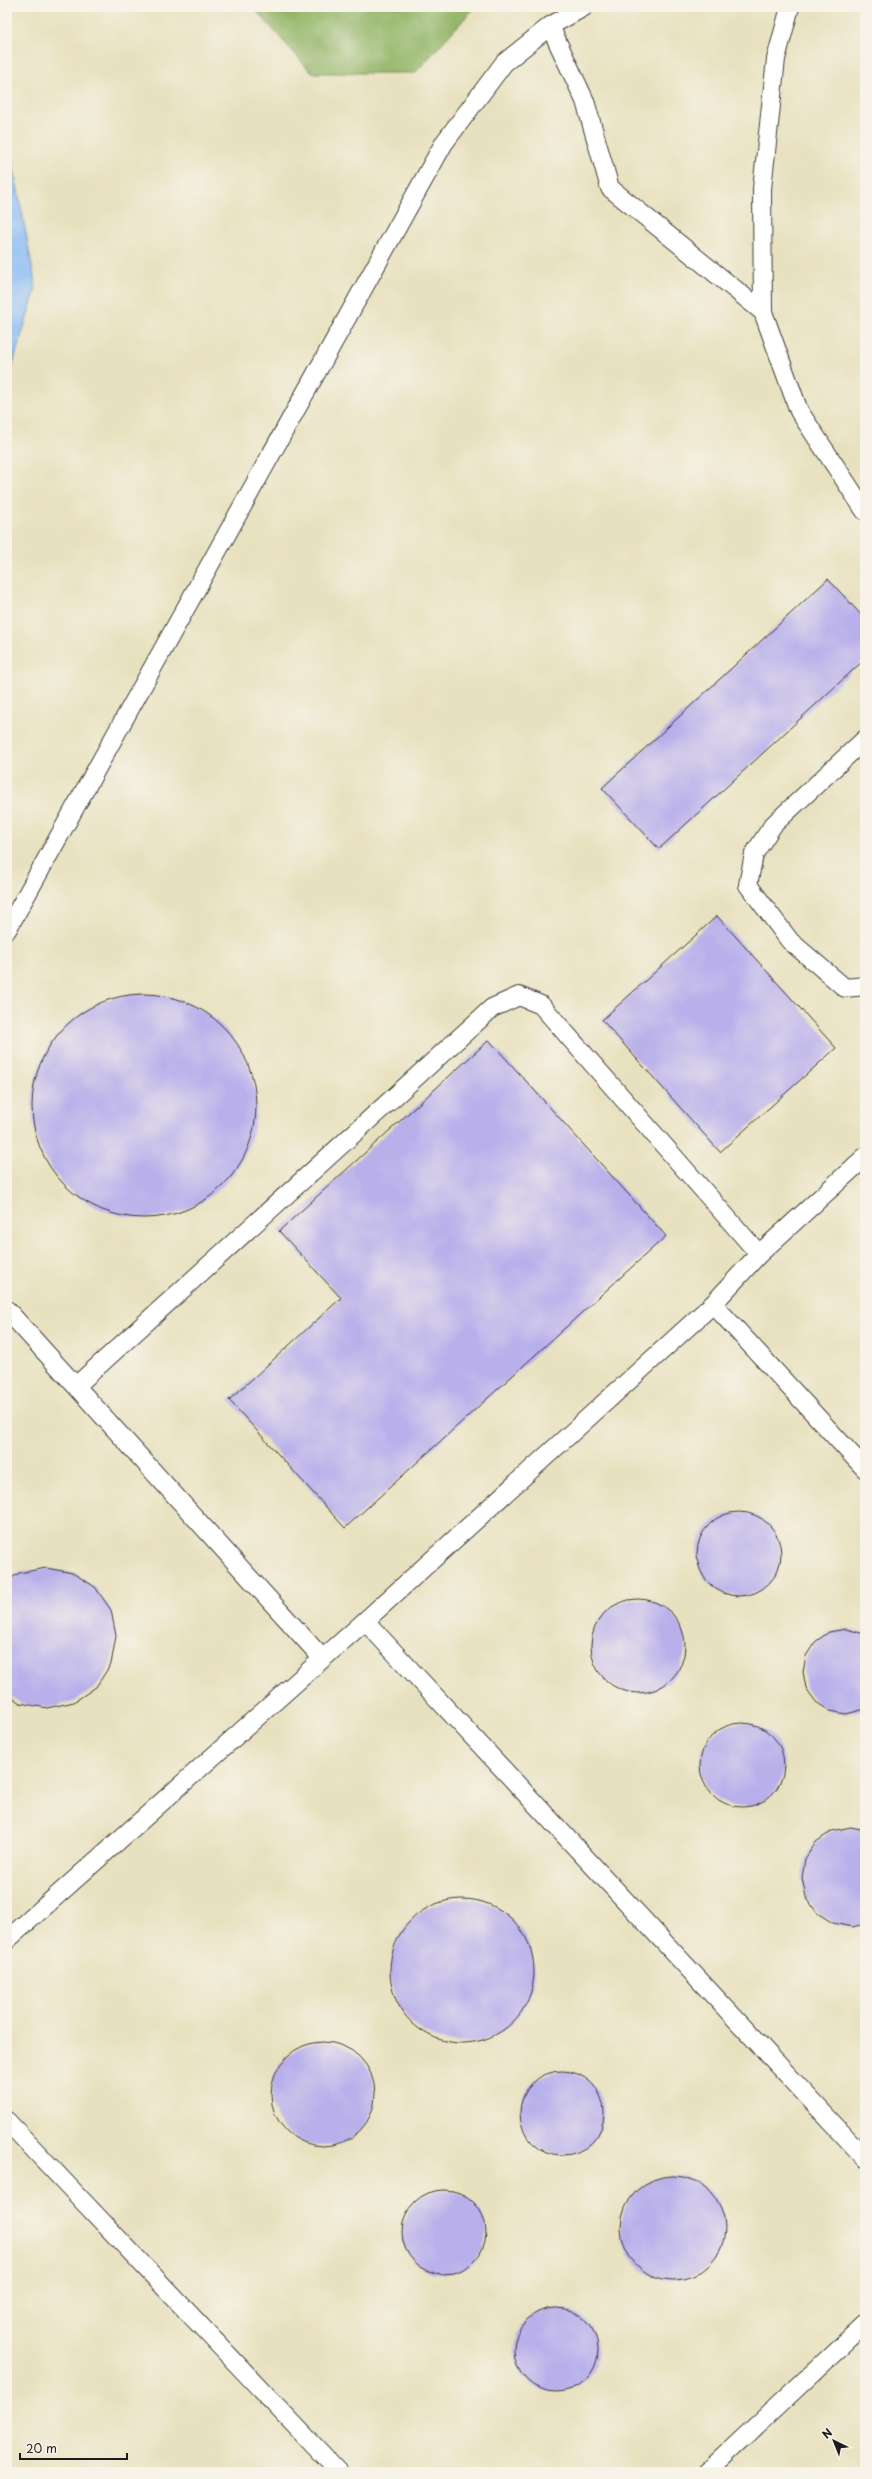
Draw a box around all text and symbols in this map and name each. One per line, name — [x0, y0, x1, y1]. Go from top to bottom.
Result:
north arrow — [814, 2421, 854, 2461]
text: N — [818, 2424, 836, 2443]
scale bar — [20, 2435, 127, 2461]
text: 20 m — [26, 2439, 57, 2457]

